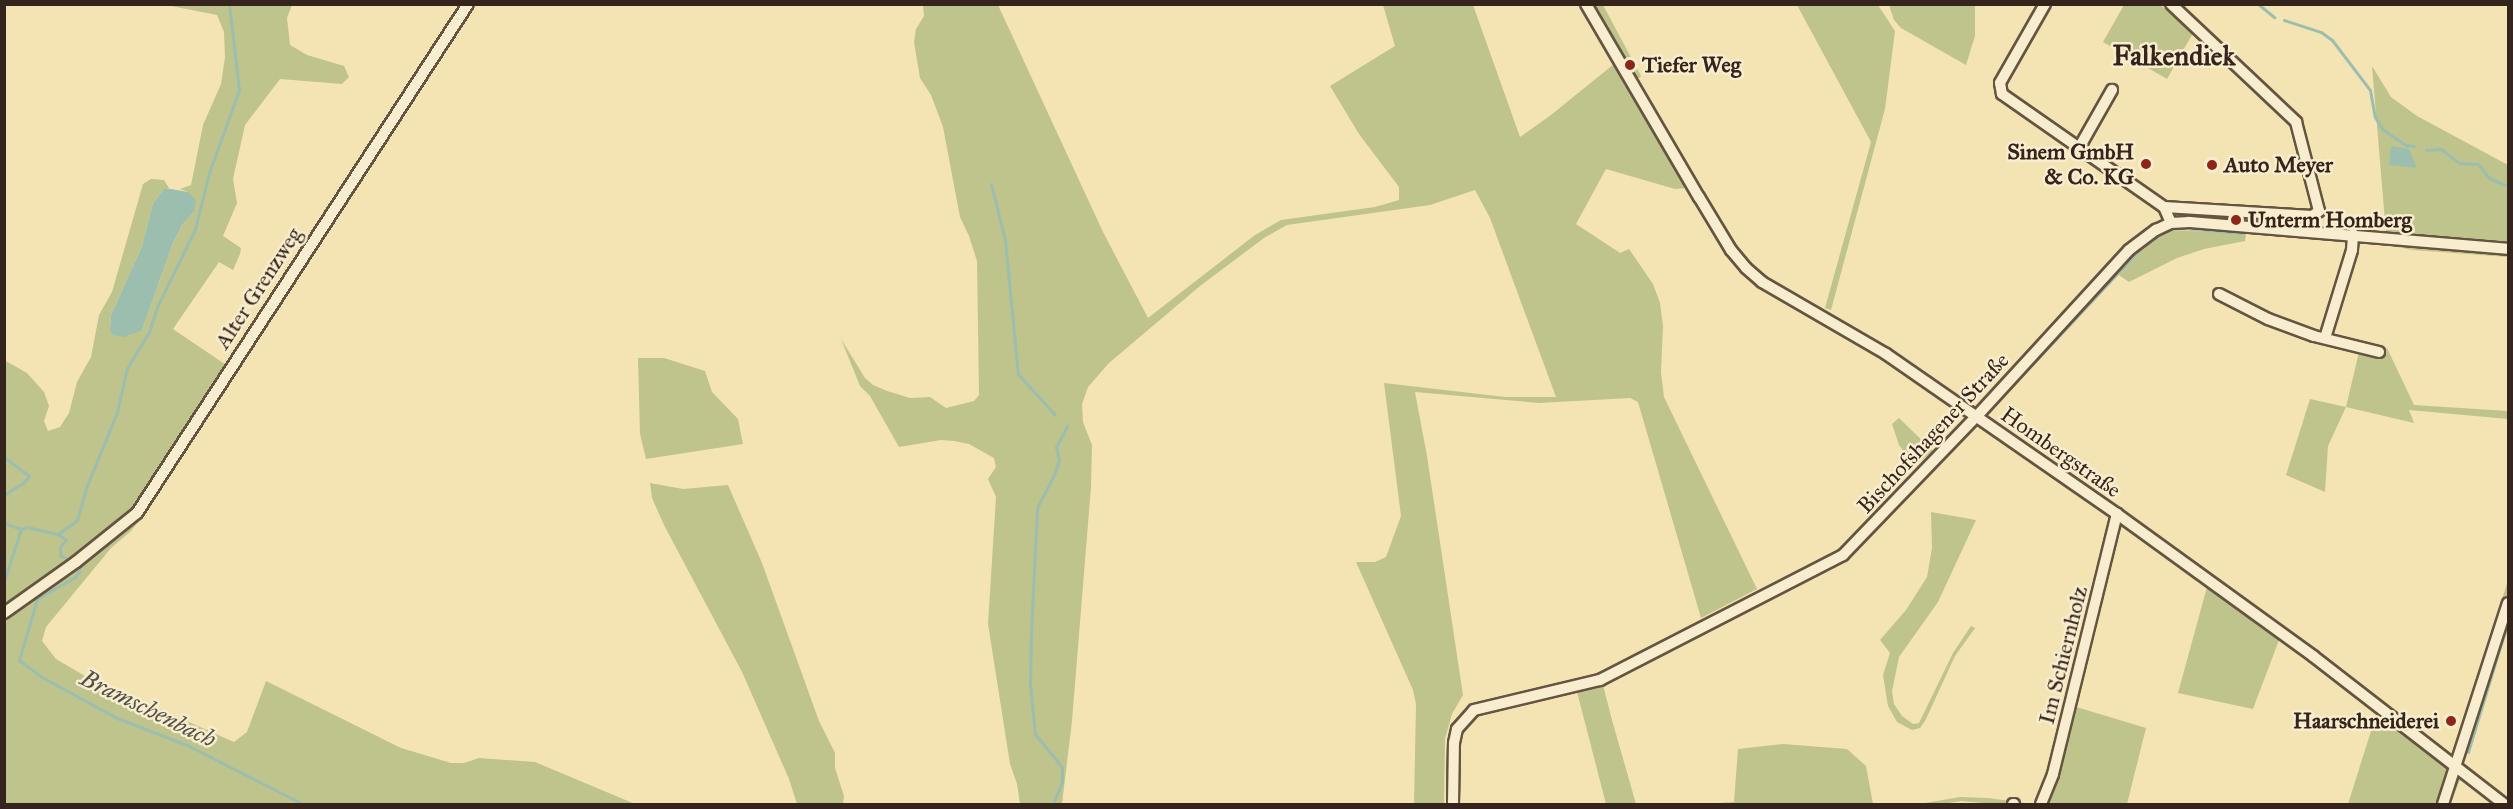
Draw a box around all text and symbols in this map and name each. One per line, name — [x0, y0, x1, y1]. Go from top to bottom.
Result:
district label: Falkendiek — [2113, 39, 2235, 73]
place label: Tiefer Weg — [1642, 52, 1741, 78]
marker: Tiefer Weg — [1623, 58, 1637, 72]
place label: Sinem GmbH & Co. KG — [2007, 138, 2134, 190]
place label: Auto Meyer — [2224, 152, 2333, 178]
marker: Sinem GmbH & Co. KG — [2139, 157, 2153, 171]
marker: Auto Meyer — [2205, 158, 2219, 172]
place label: Unterm Homberg — [2248, 207, 2412, 233]
marker: Unterm Homberg — [2229, 213, 2243, 227]
street label: Alter Grenzweg — [209, 222, 307, 354]
street label: Bischofshagener Straße — [1852, 347, 2014, 519]
street label: Hombergstraße — [1996, 401, 2126, 503]
street label: Im Schiernholz — [2033, 583, 2093, 727]
water label: Bramschenbach — [76, 664, 220, 754]
place label: Haarschneiderei — [2293, 708, 2439, 734]
marker: Haarschneiderei — [2444, 714, 2458, 728]

